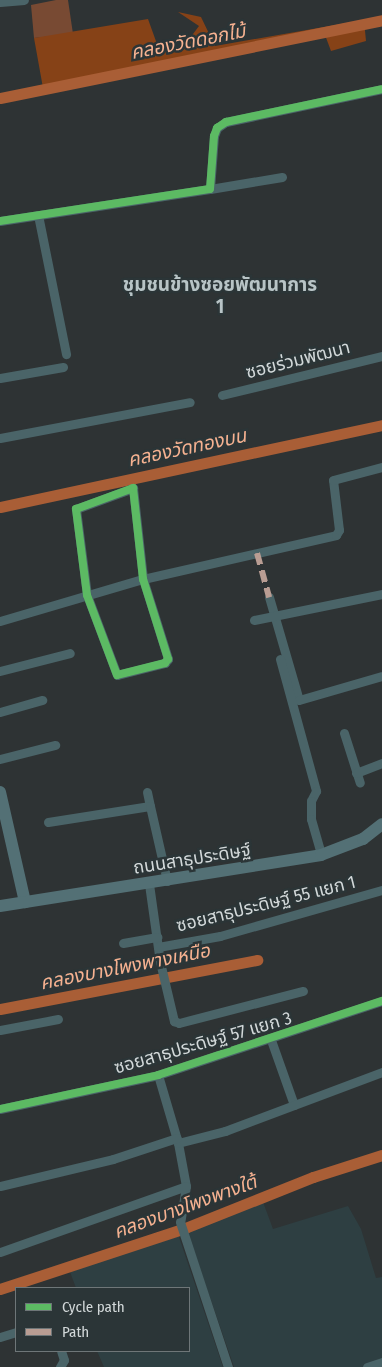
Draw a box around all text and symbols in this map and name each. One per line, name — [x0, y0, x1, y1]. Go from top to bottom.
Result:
water label: คลองวัดดอกไม้ — [129, 20, 247, 64]
district label: ชุมชนข้างซอยพัฒนาการ 1 — [123, 274, 317, 318]
street label: ซอยร่วมพัฒนา — [244, 337, 352, 383]
water label: คลองวัดทองบน — [126, 424, 248, 472]
street label: ถนนสาธุประดิษฐ์ — [132, 839, 252, 879]
street label: ซอยสาธุประดิษฐ์ 55 แยก 1 — [174, 871, 358, 937]
water label: คลองบางโพงพางเหนือ — [38, 939, 212, 995]
street label: ซอยสาธุประดิษฐ์ 57 แยก 3 — [112, 1007, 294, 1079]
water label: คลองบางโพงพางใต้ — [110, 1171, 260, 1243]
legend — [15, 1287, 190, 1352]
text: Cycle path — [62, 1298, 125, 1316]
text: Path — [62, 1323, 89, 1341]

